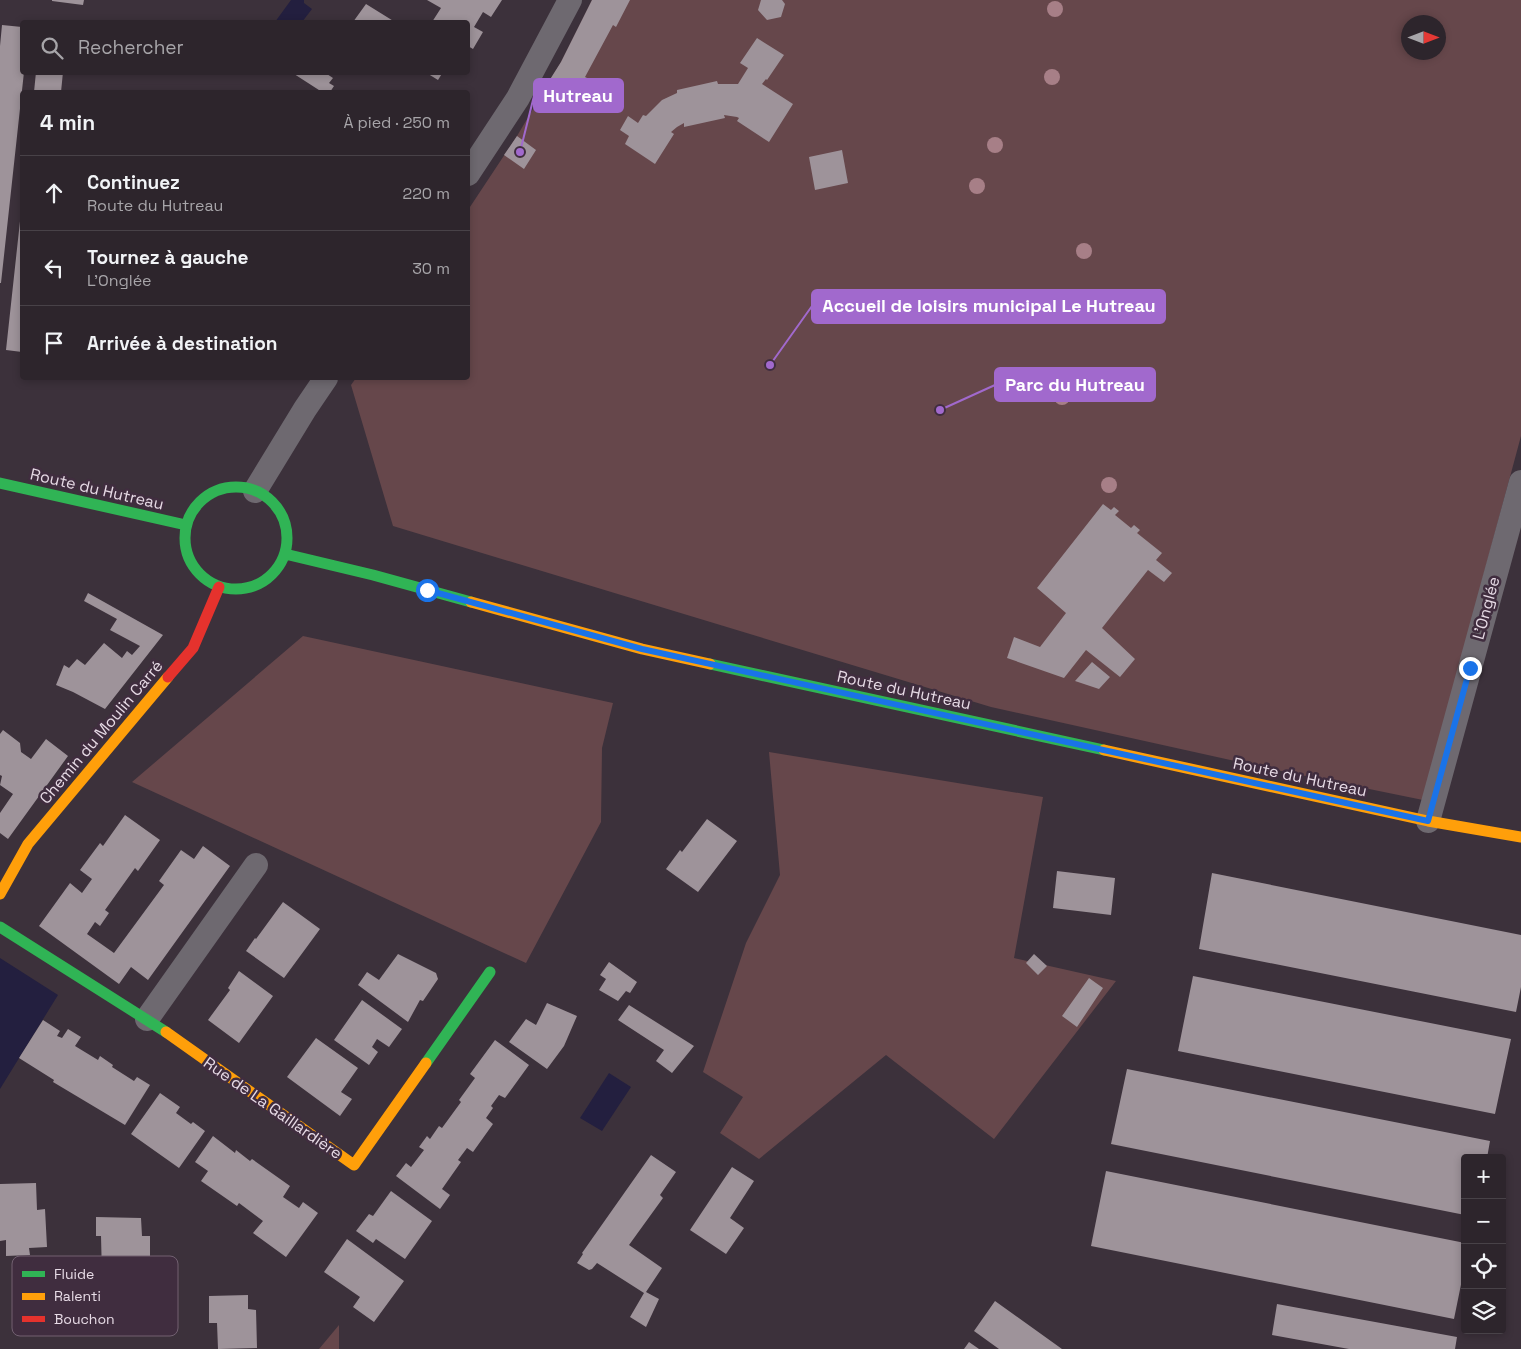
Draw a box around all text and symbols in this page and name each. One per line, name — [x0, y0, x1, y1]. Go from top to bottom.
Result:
north arrow — [1401, 15, 1446, 60]
search box — [20, 20, 470, 75]
icon: search — [38, 34, 66, 62]
text: Rechercher — [78, 35, 184, 60]
callout: Hutreau — [534, 79, 623, 112]
text: Hutreau — [543, 84, 613, 107]
text: 4 min — [40, 109, 95, 136]
text: À pied · 250 m — [343, 112, 450, 133]
text: Continuez — [87, 170, 180, 195]
icon: ahead — [40, 179, 68, 207]
text: 220 m — [403, 183, 450, 204]
text: Route du Hutreau — [87, 195, 223, 216]
text: Tournez à gauche — [87, 245, 249, 270]
icon: left — [40, 254, 68, 282]
text: 30 m — [412, 258, 450, 279]
text: L'Onglée — [87, 270, 152, 291]
callout: Accueil de loisirs municipal Le Hutreau — [812, 290, 1165, 323]
text: Accueil de loisirs municipal Le Hutreau — [822, 294, 1156, 317]
icon: arrive — [40, 329, 68, 357]
text: Arrivée à destination — [87, 331, 277, 356]
callout: Parc du Hutreau — [995, 368, 1155, 401]
text: Parc du Hutreau — [1005, 373, 1145, 396]
street label: Route du Hutreau — [28, 463, 166, 515]
street label: L'Onglée — [1468, 574, 1504, 642]
route start — [416, 579, 439, 602]
street label: Chemin du Moulin Carré — [35, 656, 167, 808]
route end — [1459, 657, 1482, 680]
street label: Route du Hutreau — [835, 666, 973, 714]
street label: Route du Hutreau — [1231, 753, 1369, 801]
street label: Rue de La Gaillardière — [199, 1052, 347, 1164]
map controls — [1461, 1154, 1506, 1334]
button: + — [1461, 1154, 1506, 1199]
button: − — [1461, 1199, 1506, 1244]
button: locate — [1461, 1244, 1506, 1289]
legend — [12, 1256, 178, 1336]
text: Fluide — [54, 1265, 94, 1283]
text: Ralenti — [54, 1287, 101, 1305]
button: layers — [1461, 1289, 1506, 1334]
text: Bouchon — [54, 1310, 115, 1328]

